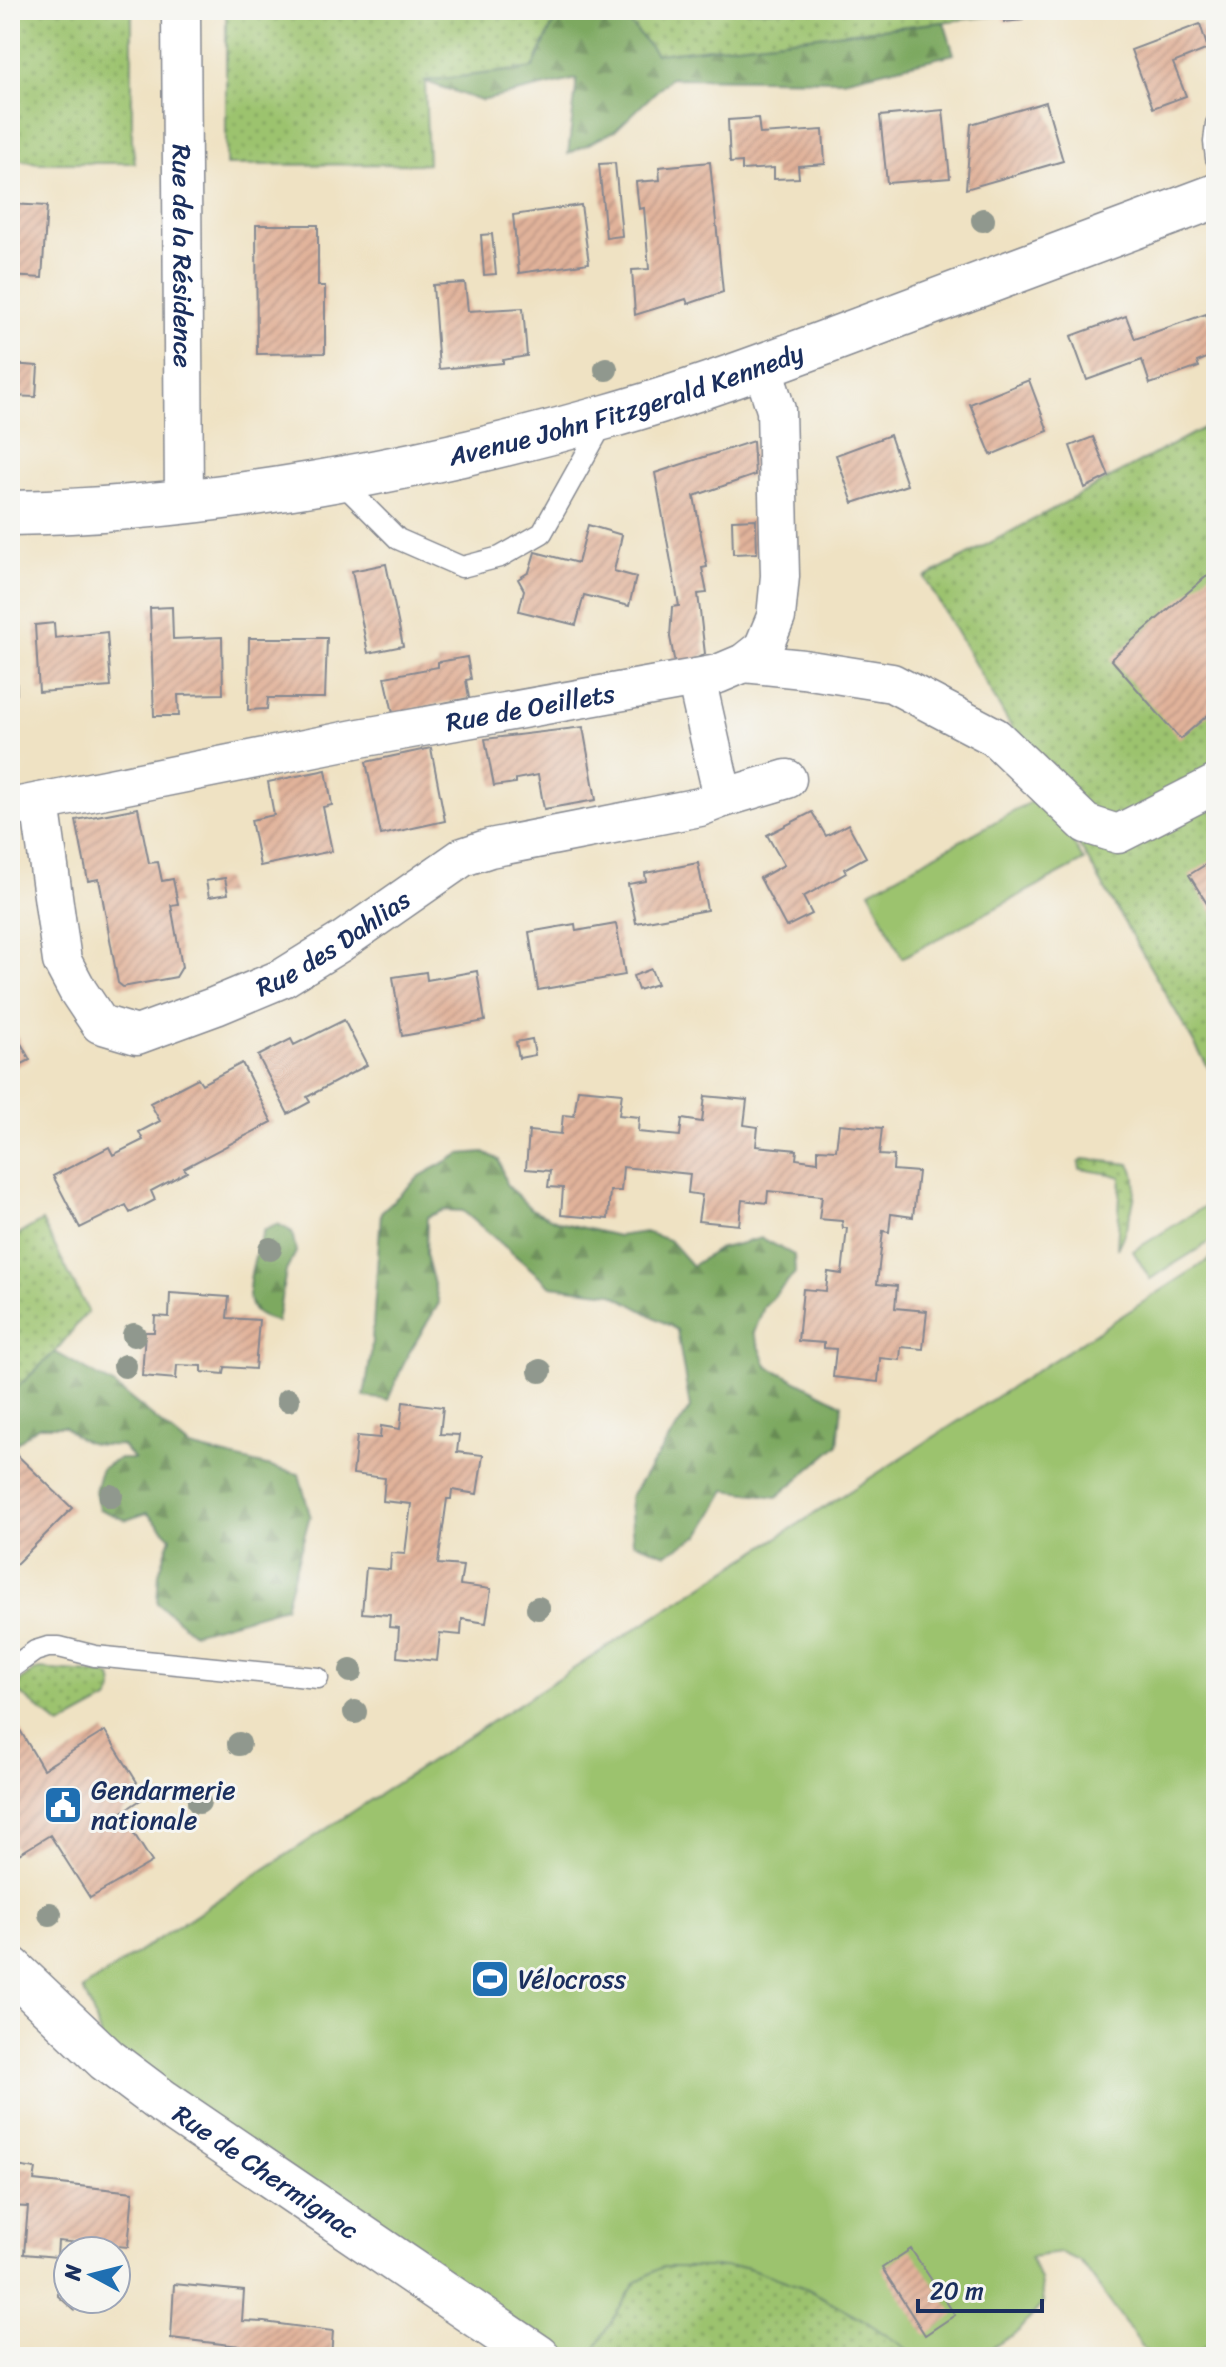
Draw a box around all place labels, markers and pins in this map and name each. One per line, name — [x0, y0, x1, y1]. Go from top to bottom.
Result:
place label: Gendarmerie nationale — [91, 1767, 236, 1843]
public building icon: Gendarmerie nationale — [42, 1784, 84, 1826]
place label: Vélocross — [518, 1956, 626, 2002]
sports icon: Vélocross — [469, 1958, 511, 2000]

